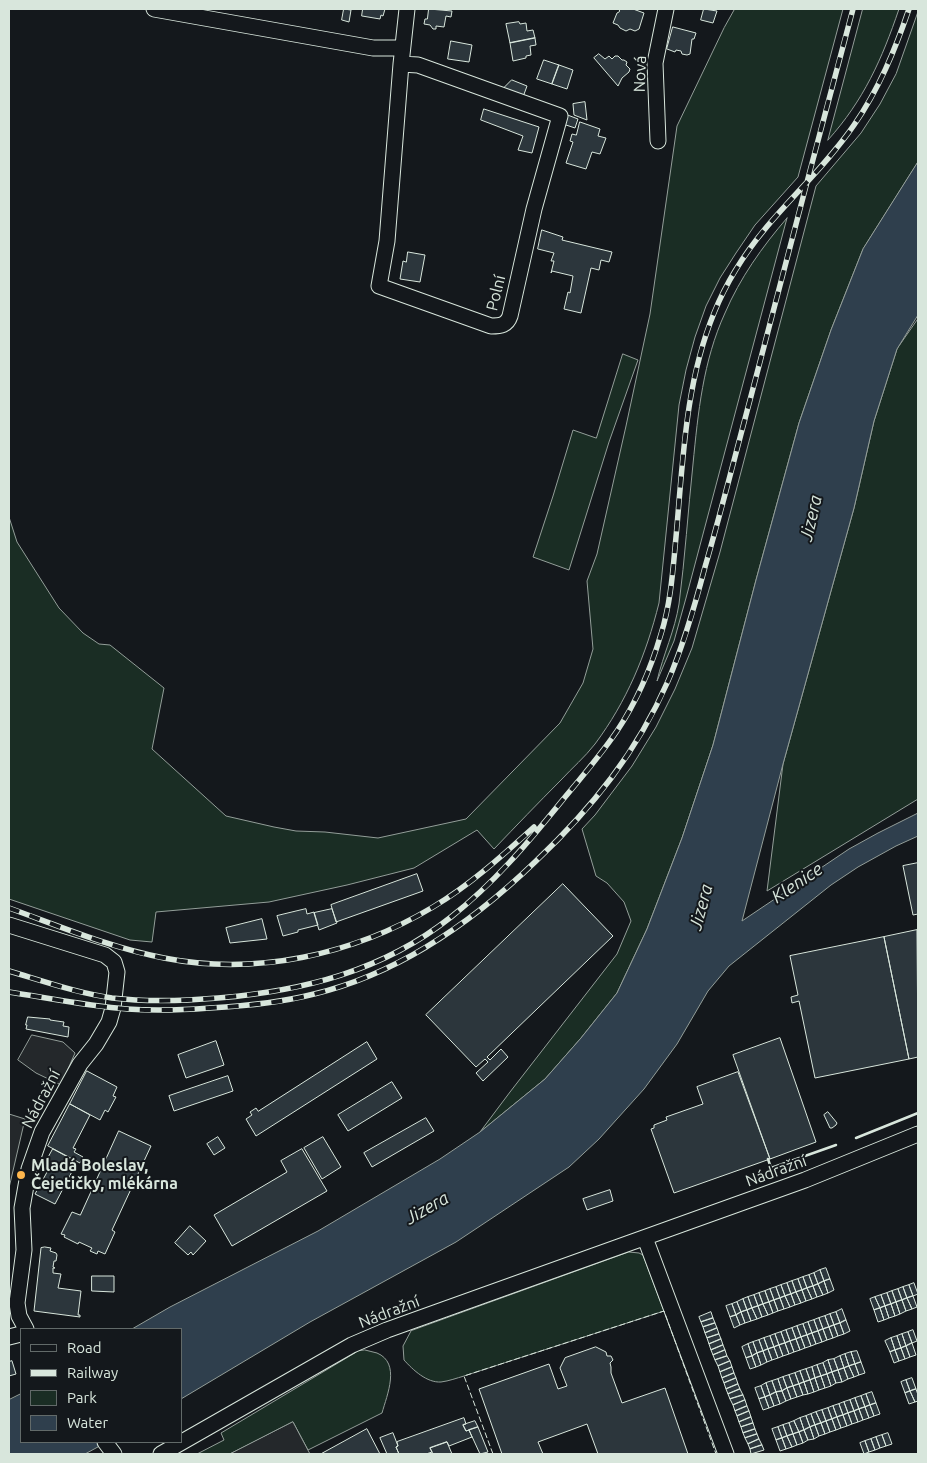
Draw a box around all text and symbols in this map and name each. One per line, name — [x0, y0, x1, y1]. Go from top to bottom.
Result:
street label: Nová — [630, 55, 650, 93]
street label: Polní — [482, 273, 510, 313]
water label: Jizera — [795, 493, 827, 543]
water label: Klenice — [767, 858, 827, 908]
water label: Jizera — [685, 882, 717, 932]
street label: Nádražní — [18, 1066, 64, 1132]
street label: Nádražní — [743, 1151, 809, 1191]
place label: Mladá Boleslav, Čejetičky, mlékárna — [31, 1156, 178, 1194]
marker: Mladá Boleslav, Čejetičky, mlékárna — [15, 1169, 27, 1181]
water label: Jizera — [401, 1187, 453, 1229]
street label: Nádražní — [356, 1292, 422, 1332]
legend — [20, 1328, 182, 1443]
text: Road — [67, 1339, 102, 1356]
text: Railway — [67, 1364, 118, 1381]
text: Park — [67, 1389, 97, 1406]
text: Water — [67, 1414, 108, 1431]

